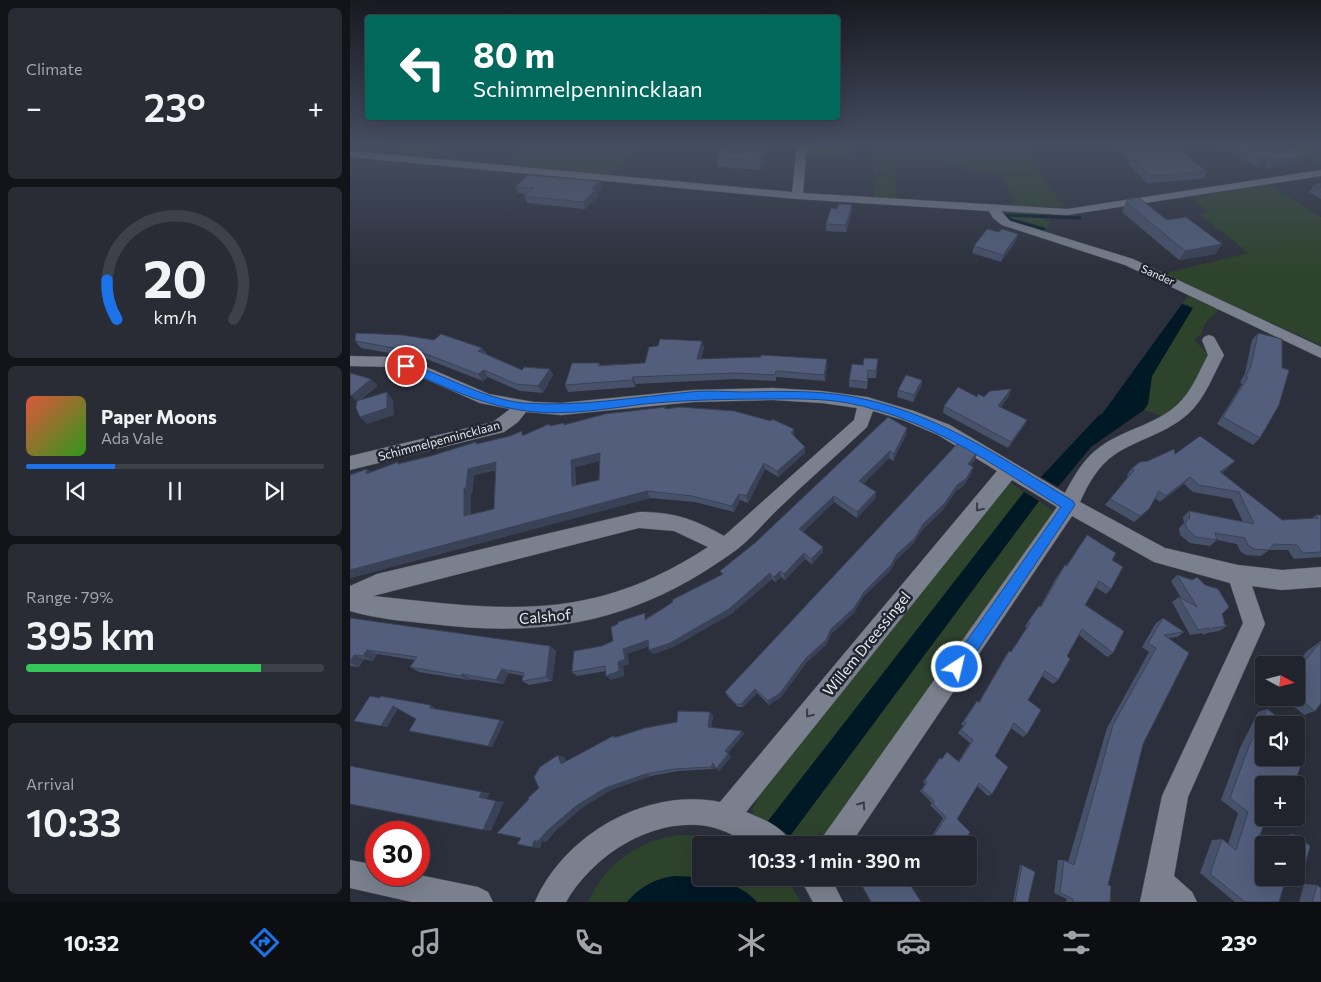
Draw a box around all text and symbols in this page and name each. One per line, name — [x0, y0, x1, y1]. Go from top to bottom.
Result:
text: 80 m — [473, 32, 555, 75]
icon: left — [390, 35, 455, 100]
text: Climate — [26, 59, 82, 78]
text: Schimmelpennincklaan — [473, 75, 703, 102]
text: 23° — [144, 83, 206, 130]
text: − — [26, 90, 42, 124]
text: + — [308, 90, 324, 124]
text: 20 — [143, 245, 207, 309]
street label: Sander — [1140, 261, 1177, 288]
text: km/h — [153, 306, 197, 328]
pin — [385, 345, 427, 387]
icon: arrive — [392, 352, 420, 380]
text: Paper Moons — [101, 405, 217, 428]
street label: Schimmelpennincklaan — [376, 417, 501, 463]
text: Ada Vale — [101, 428, 163, 447]
icon: previous — [62, 477, 90, 505]
icon: pause — [161, 477, 189, 505]
icon: next — [260, 477, 288, 505]
one-way arrow — [975, 502, 984, 511]
text: Range · 79% — [26, 587, 113, 606]
street label: Willem Dreessingel — [819, 588, 914, 699]
street label: Calshof — [518, 605, 572, 627]
text: 395 km — [26, 611, 155, 658]
position arrow — [930, 640, 982, 692]
north arrow — [1255, 656, 1305, 706]
map controls — [1255, 656, 1305, 886]
one-way arrow — [805, 709, 814, 718]
button: sound — [1255, 716, 1305, 766]
text: Arrival — [26, 774, 74, 793]
button: + — [1255, 776, 1305, 826]
text: 10:33 — [26, 798, 121, 845]
one-way arrow — [856, 801, 865, 811]
speed limit sign: 30 — [365, 821, 430, 886]
button: − — [1255, 836, 1305, 886]
text: 10:33 · 1 min · 390 m — [748, 849, 921, 872]
icon: directions — [247, 925, 282, 960]
icon: music — [409, 925, 444, 960]
icon: phone — [571, 925, 606, 960]
icon: climate — [734, 925, 769, 960]
icon: car — [896, 925, 931, 960]
icon: filters — [1059, 925, 1094, 960]
text: 10:32 — [64, 929, 119, 956]
text: 23° — [1221, 929, 1257, 956]

